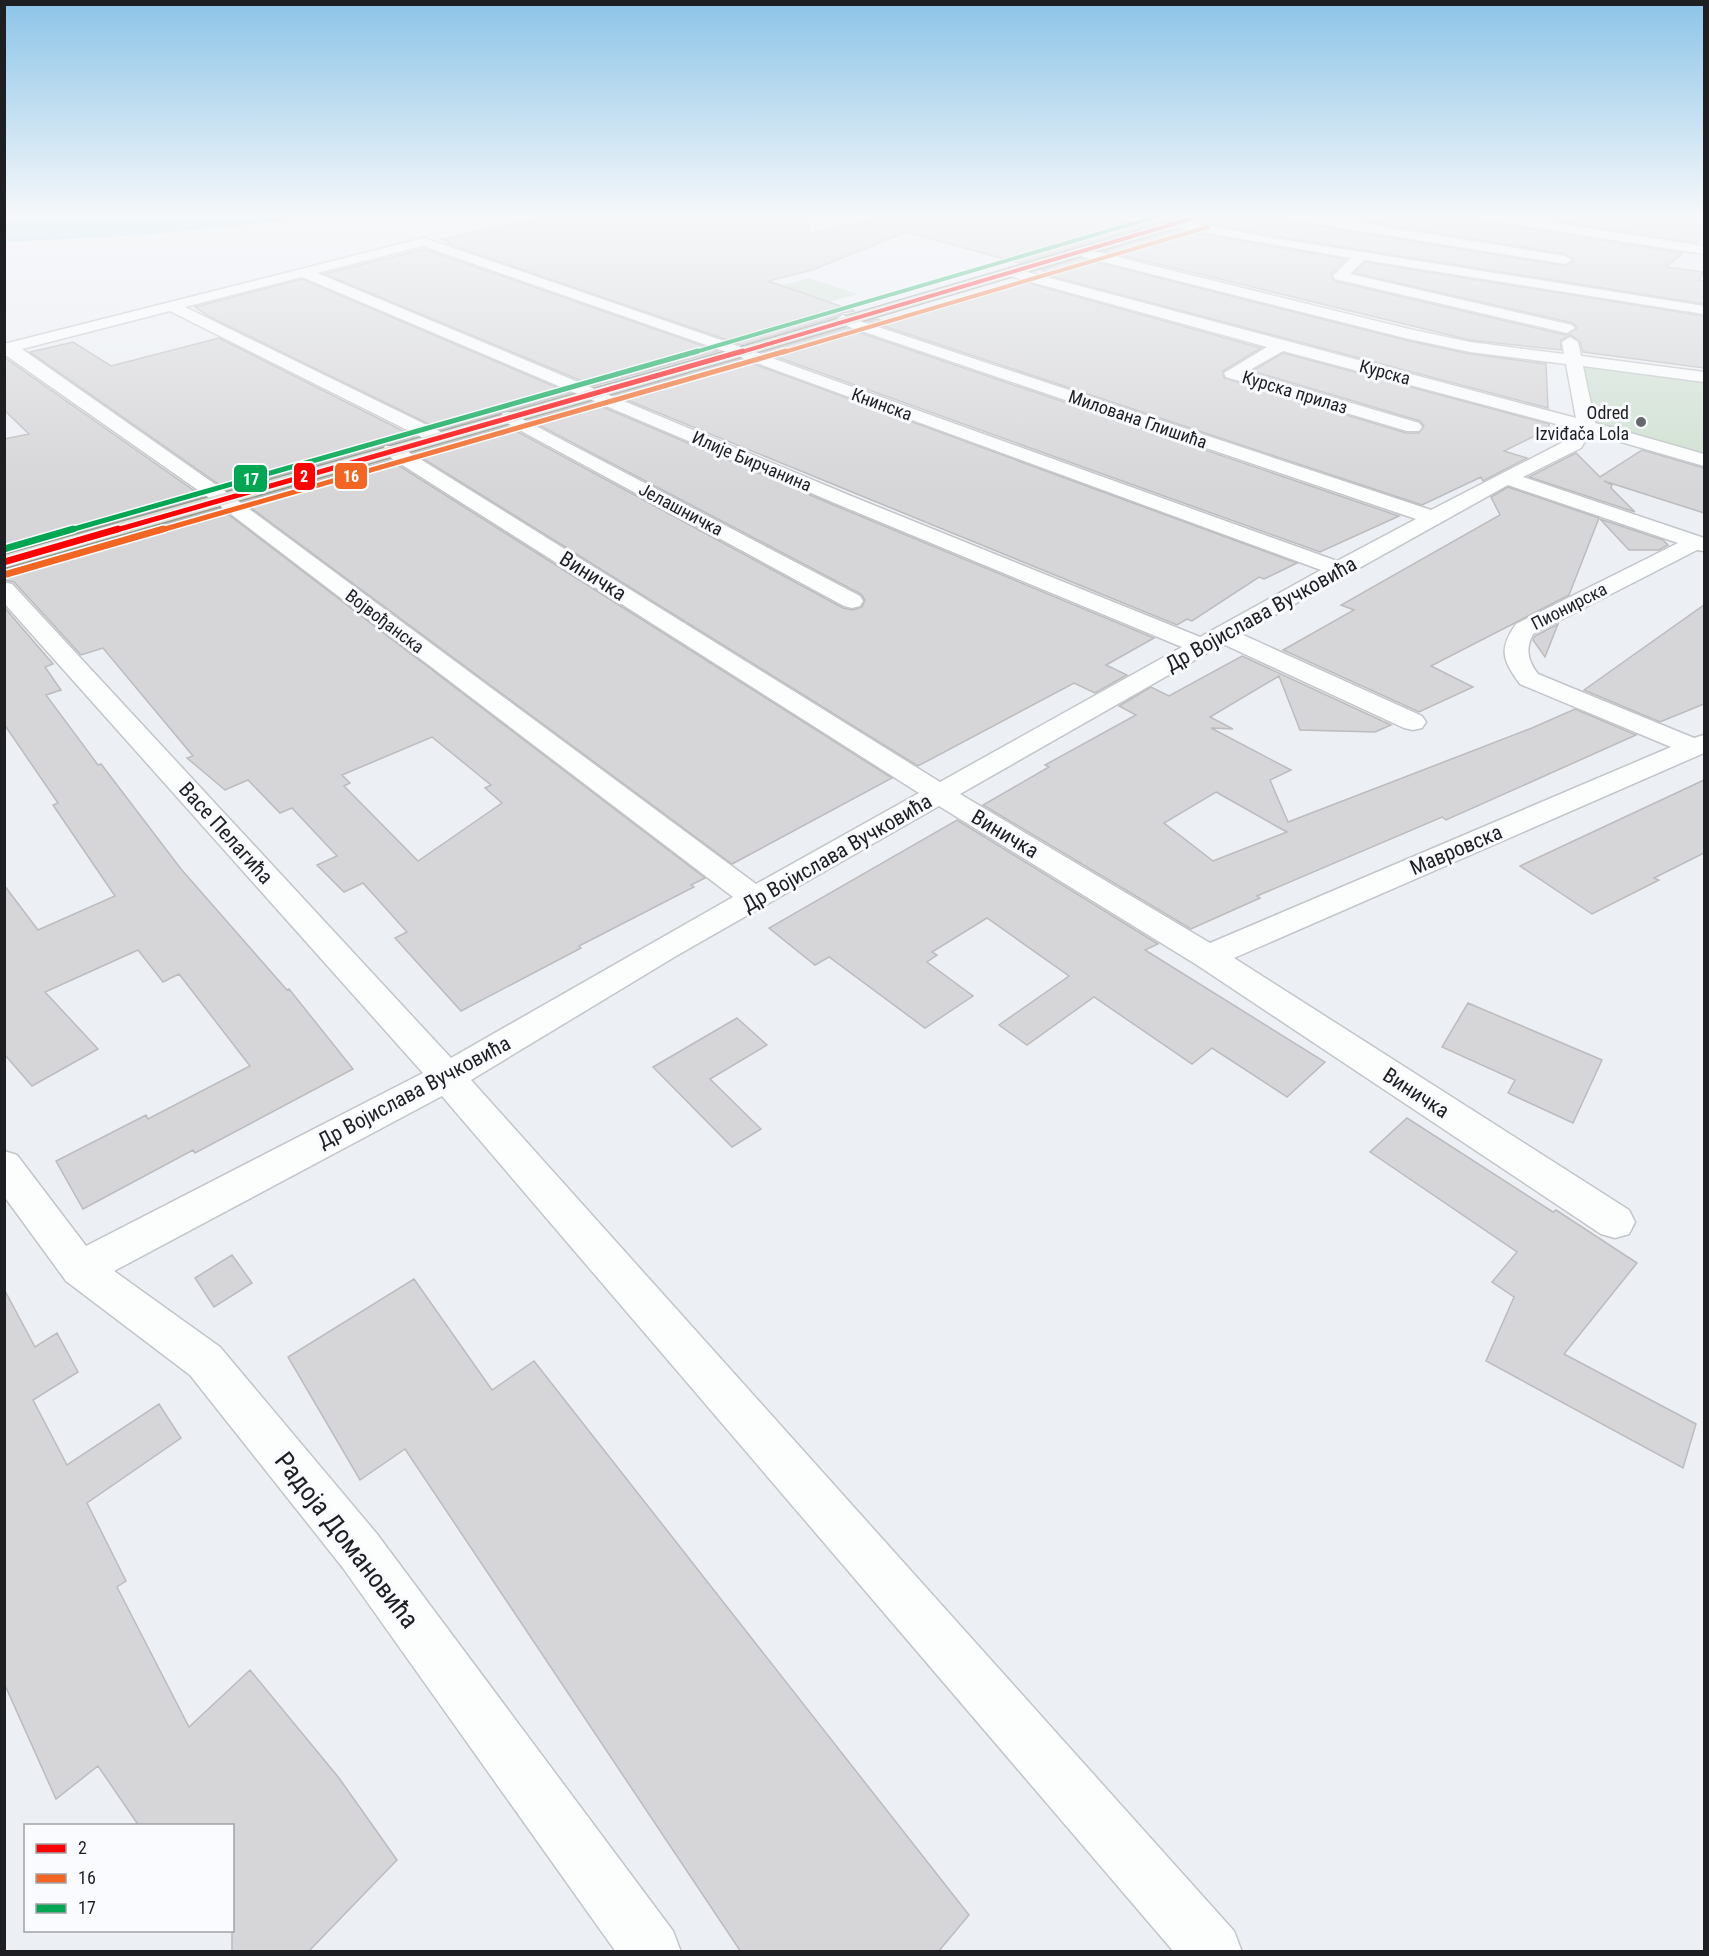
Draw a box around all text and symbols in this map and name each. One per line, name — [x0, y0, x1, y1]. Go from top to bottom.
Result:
street label: Курска — [1357, 355, 1413, 389]
street label: Курска прилаз — [1240, 366, 1350, 418]
street label: Книнска — [849, 383, 915, 425]
street label: Милована Глишића — [1066, 385, 1210, 453]
place label: Odred Izviđača Lola — [1535, 402, 1629, 444]
marker: Odred Izviđača Lola — [1634, 415, 1648, 429]
street label: Илије Бирчанина — [689, 426, 815, 496]
line badge: 2 — [293, 462, 316, 491]
line badge: 16 — [334, 462, 368, 490]
line badge: 17 — [233, 464, 268, 493]
text: 2 — [300, 467, 308, 486]
text: 16 — [343, 467, 359, 486]
text: 17 — [243, 470, 259, 489]
street label: Јелашничка — [636, 478, 726, 540]
street label: Виничка — [555, 546, 631, 606]
street label: Др Војислава Вучковића — [1161, 551, 1361, 677]
street label: Пионирска — [1528, 578, 1610, 634]
street label: Војвођанска — [342, 585, 428, 657]
street label: Васе Пелагића — [174, 777, 278, 889]
street label: Др Војислава Вучковића — [738, 789, 936, 917]
street label: Виничка — [967, 805, 1043, 863]
street label: Мавровска — [1406, 820, 1506, 880]
street label: Др Војислава Вучковића — [314, 1031, 514, 1153]
street label: Виничка — [1379, 1063, 1453, 1123]
street label: Радоја Домановића — [269, 1446, 425, 1634]
legend — [24, 1824, 234, 1932]
text: 2 — [78, 1837, 87, 1858]
text: 16 — [78, 1867, 96, 1888]
text: 17 — [78, 1897, 96, 1918]

